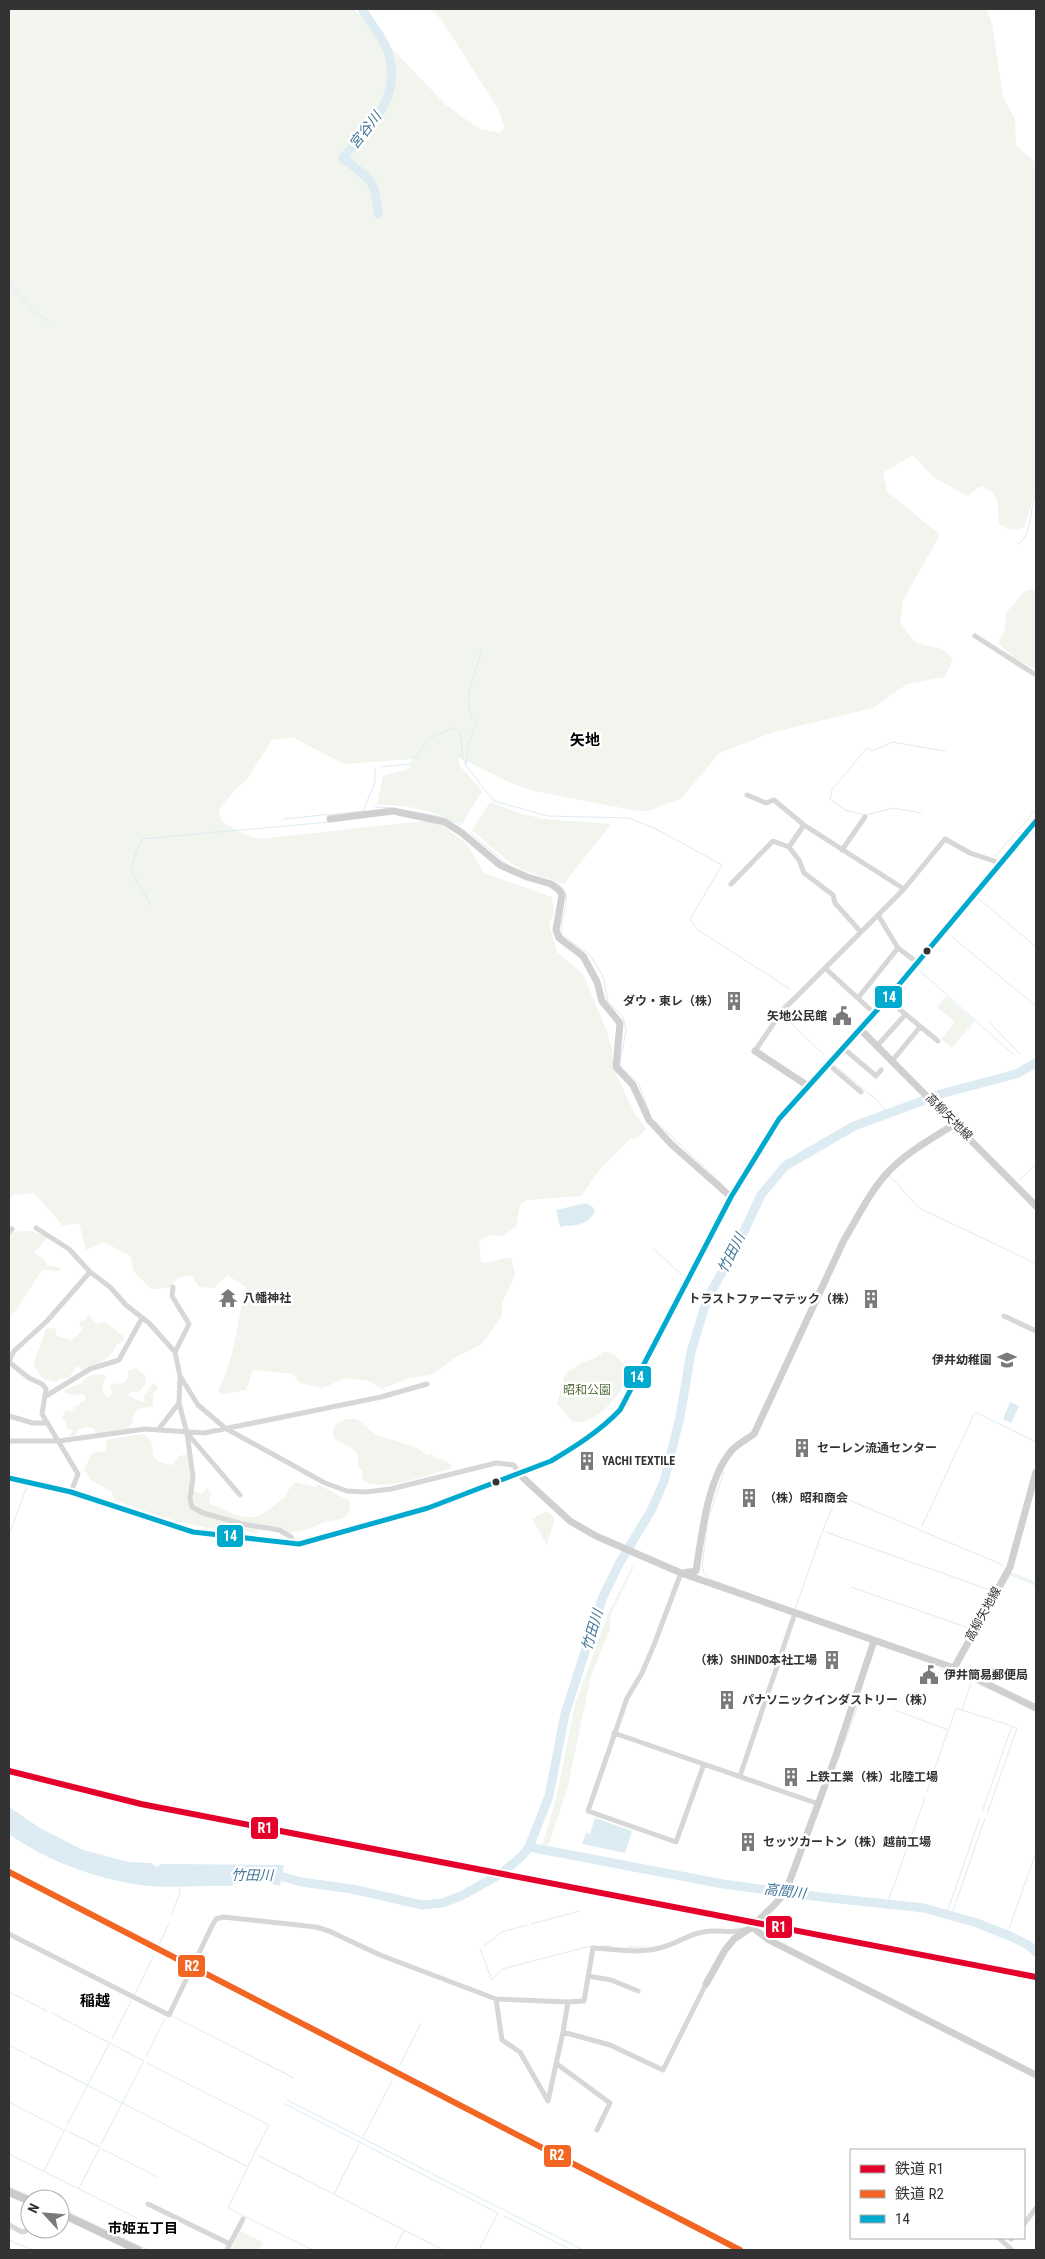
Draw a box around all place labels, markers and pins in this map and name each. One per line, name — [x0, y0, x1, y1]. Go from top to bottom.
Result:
unlabelled marker — [922, 946, 932, 956]
building icon: ダウ・東レ（株） — [723, 990, 745, 1012]
place label: ダウ・東レ（株） — [623, 994, 719, 1008]
public building icon: 矢地公民館 — [831, 1005, 853, 1027]
place label: 矢地公民館 — [767, 1009, 827, 1023]
temple icon: 八幡神社 — [217, 1287, 239, 1309]
building icon: トラストファーマテック（株） — [860, 1288, 882, 1310]
place label: 八幡神社 — [243, 1291, 291, 1305]
place label: トラストファーマテック（株） — [688, 1292, 856, 1306]
school or university icon: 伊井幼稚園 — [996, 1349, 1018, 1371]
place label: 伊井幼稚園 — [932, 1353, 992, 1367]
building icon: セーレン流通センター — [791, 1437, 813, 1459]
place label: セーレン流通センター — [817, 1441, 937, 1455]
building icon: YACHI TEXTILE — [576, 1450, 598, 1472]
place label: YACHI TEXTILE — [602, 1454, 675, 1468]
unlabelled marker — [491, 1477, 501, 1487]
building icon: （株）昭和商会 — [738, 1487, 760, 1509]
place label: （株）昭和商会 — [764, 1491, 848, 1505]
building icon: （株）SHINDO本社工場 — [821, 1649, 843, 1671]
place label: （株）SHINDO本社工場 — [695, 1653, 817, 1667]
public building icon: 伊井簡易郵便局 — [918, 1664, 940, 1686]
place label: 伊井簡易郵便局 — [944, 1668, 1028, 1682]
building icon: パナソニックインダストリー（株） — [716, 1689, 738, 1711]
place label: パナソニックインダストリー（株） — [742, 1693, 934, 1707]
building icon: 上鉄工業（株）北陸工場 — [780, 1766, 802, 1788]
place label: 上鉄工業（株）北陸工場 — [806, 1770, 938, 1784]
building icon: セッツカートン（株）越前工場 — [737, 1831, 759, 1853]
place label: セッツカートン（株）越前工場 — [763, 1835, 931, 1849]

